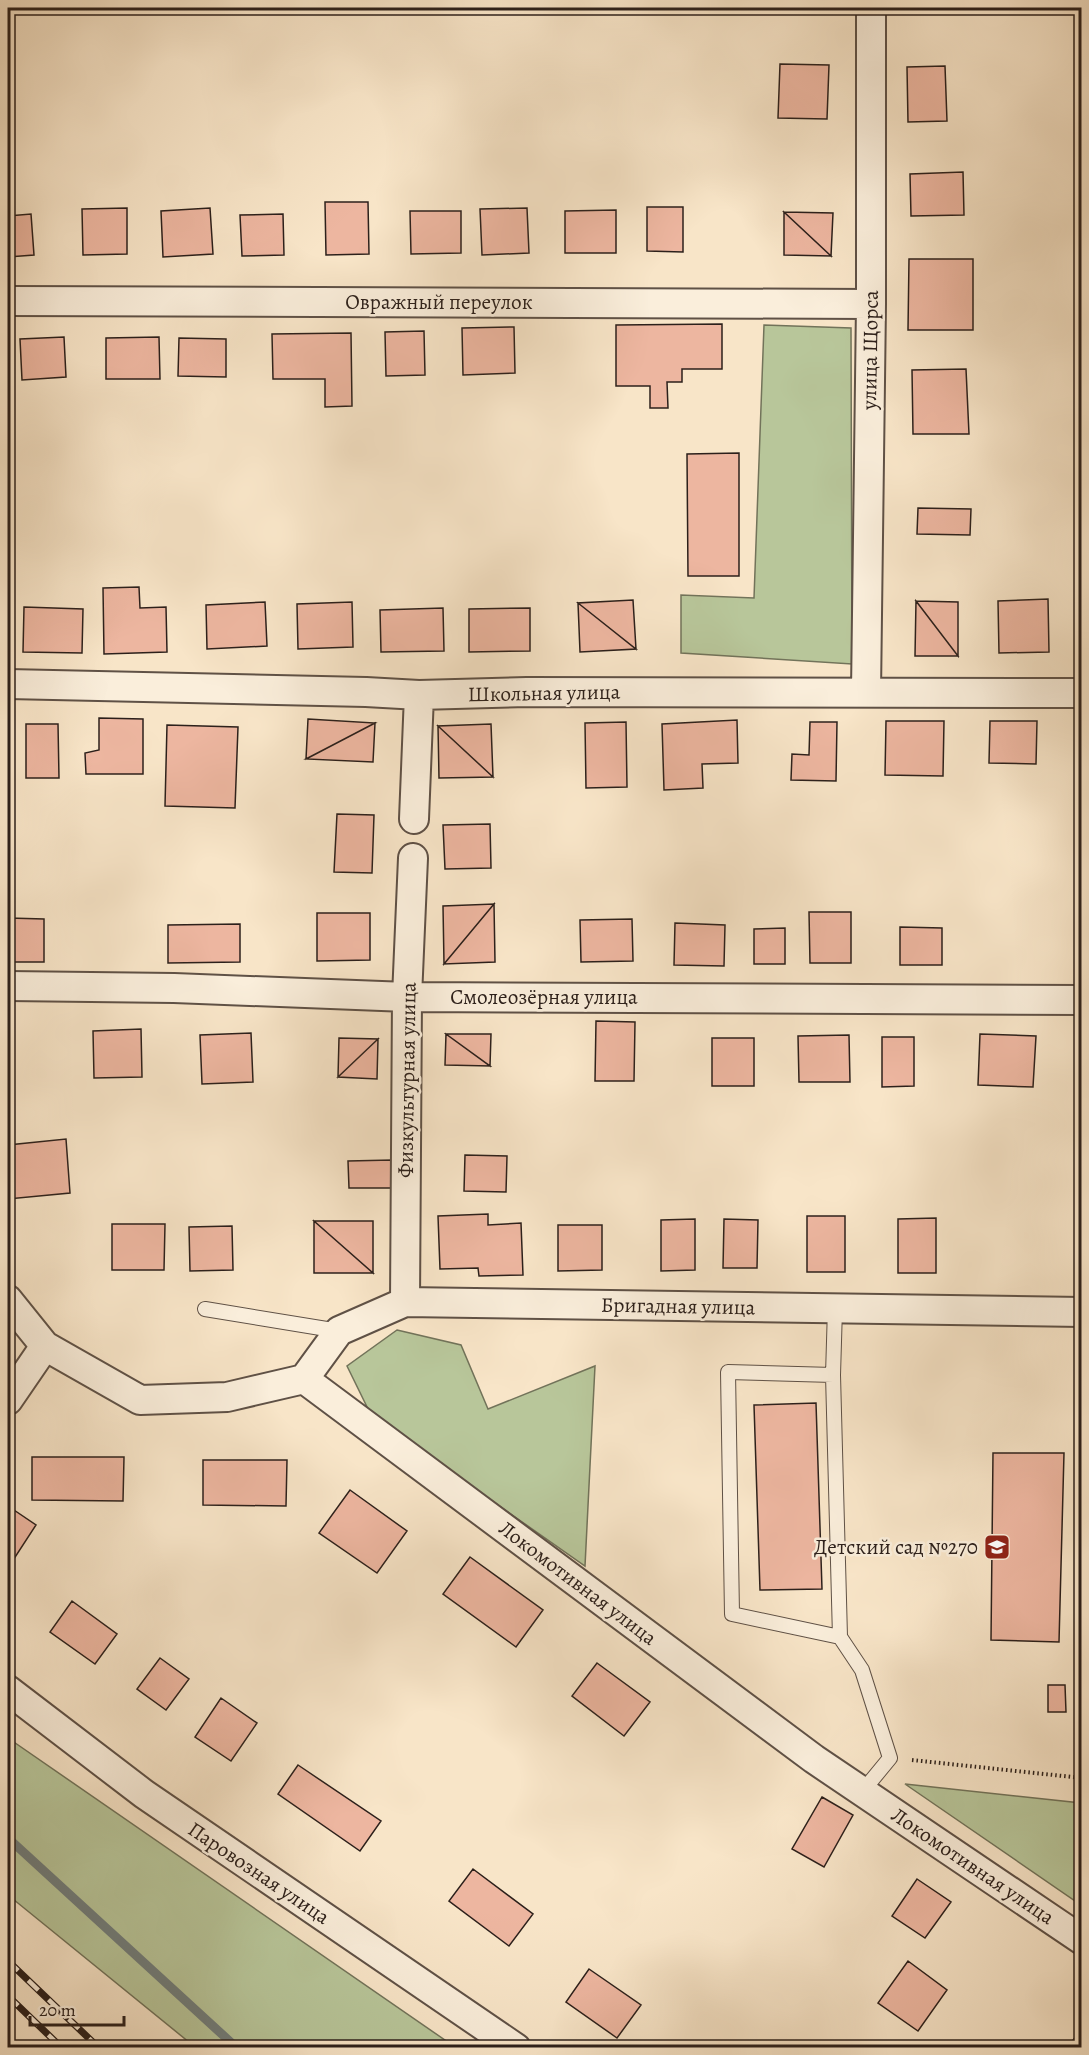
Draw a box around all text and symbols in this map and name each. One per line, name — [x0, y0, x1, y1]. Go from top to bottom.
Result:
street label: Овражный переулок — [345, 288, 533, 316]
street label: улица Щорса — [855, 290, 885, 411]
street label: Школьная улица — [467, 678, 621, 708]
street label: Физкультурная улица — [391, 982, 423, 1178]
street label: Смолеозёрная улица — [450, 983, 638, 1011]
street label: Бригадная улица — [601, 1291, 756, 1321]
street label: Локомотивная улица — [493, 1514, 663, 1652]
school or university icon: Детский сад №270 — [982, 1532, 1012, 1562]
place label: Детский сад №270 — [814, 1533, 978, 1561]
street label: Локомотивная улица — [886, 1801, 1060, 1931]
street label: Паровозная улица — [183, 1815, 336, 1931]
scale bar — [30, 1989, 124, 2027]
text: 20 m — [39, 1998, 76, 2022]

